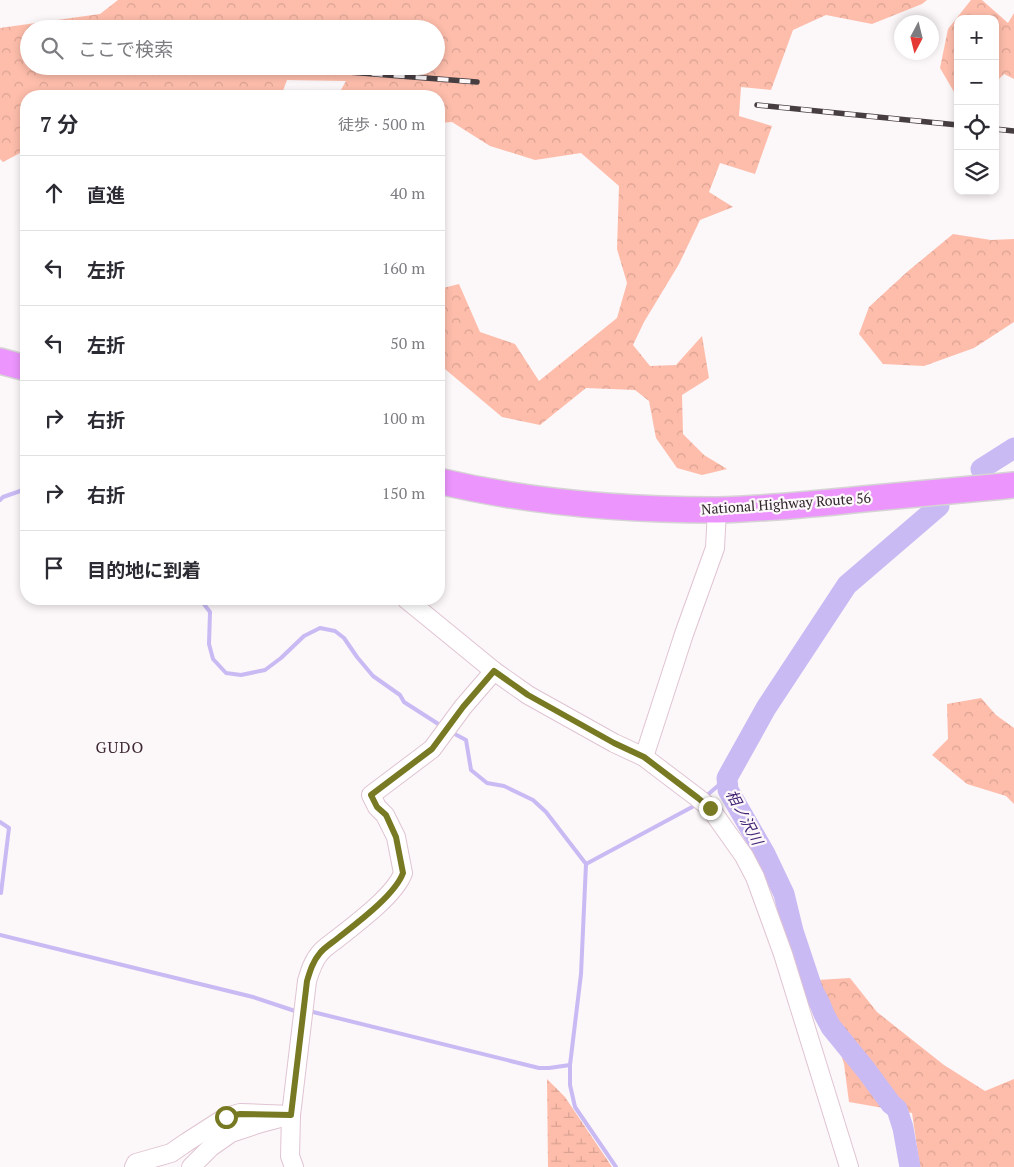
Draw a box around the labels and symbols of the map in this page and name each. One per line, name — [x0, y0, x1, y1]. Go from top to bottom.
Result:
north arrow — [894, 15, 939, 60]
street label: National Highway Route 56 — [700, 488, 872, 518]
district label: GUDO — [96, 736, 144, 758]
water label: 相ノ沢川 — [722, 786, 769, 850]
route end — [699, 797, 722, 820]
route start — [215, 1106, 238, 1129]

